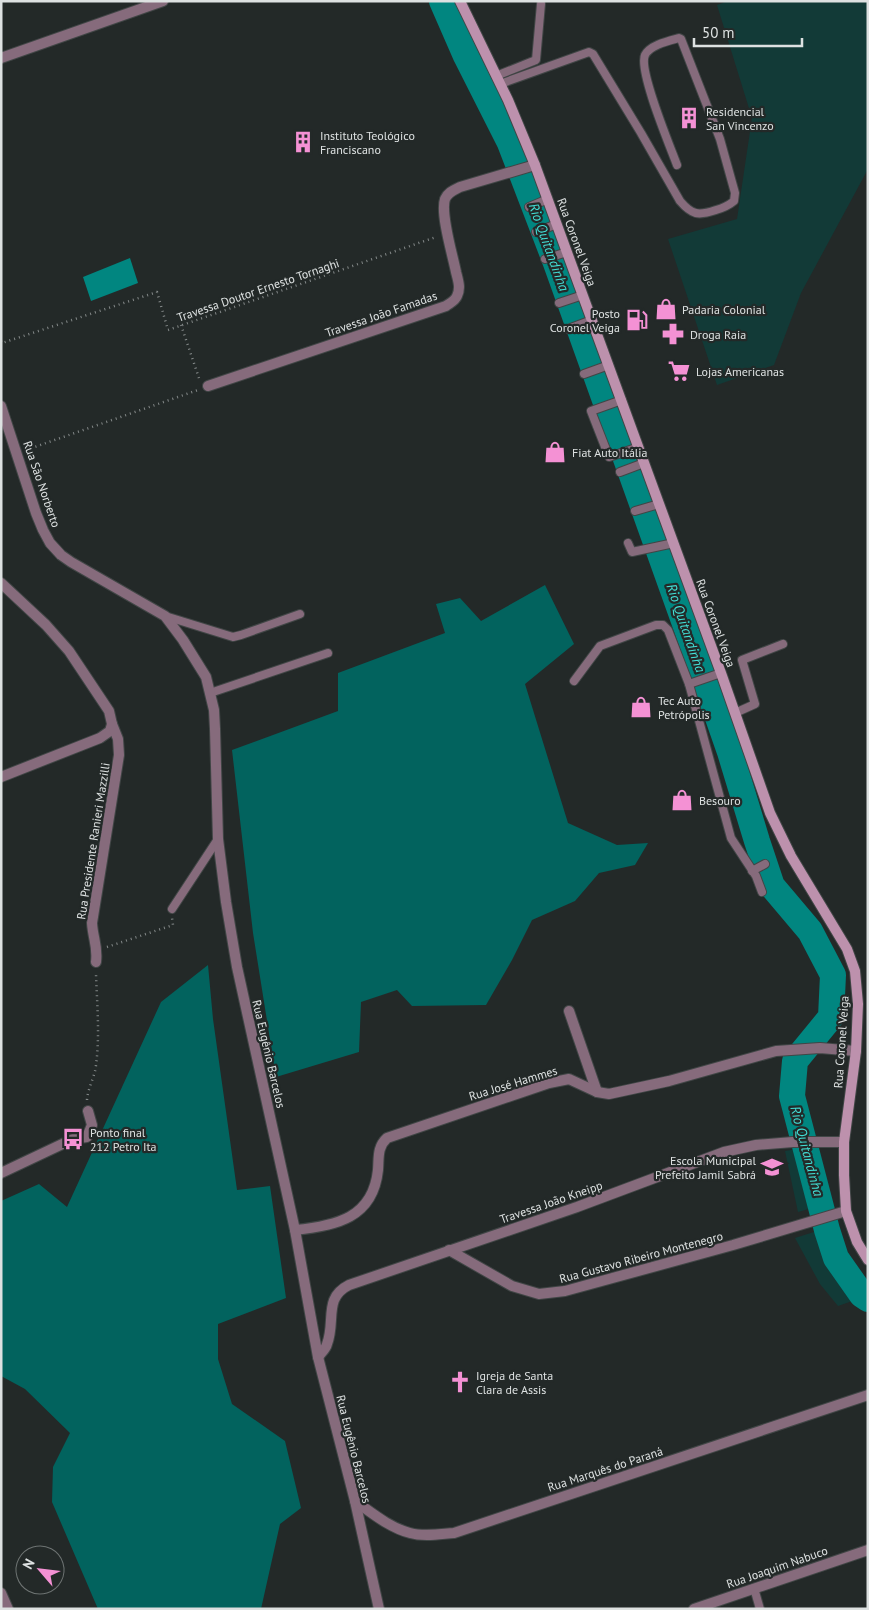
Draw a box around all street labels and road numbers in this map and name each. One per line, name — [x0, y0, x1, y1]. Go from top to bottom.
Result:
street label: Rua Coronel Veiga — [554, 196, 600, 288]
street label: Travessa Doutor Ernesto Tornaghi — [175, 255, 341, 325]
street label: Travessa João Famadas — [323, 288, 439, 340]
street label: Rua São Norberto — [20, 439, 64, 529]
street label: Rua Coronel Veiga — [693, 577, 739, 669]
street label: Rua Presidente Ranieri Mazzilli — [73, 761, 113, 921]
street label: Rua Coronel Veiga — [830, 995, 852, 1089]
street label: Rua Eugênio Barcelos — [249, 998, 289, 1110]
street label: Rua José Hammes — [467, 1062, 559, 1104]
street label: Travessa João Kneipp — [498, 1177, 604, 1227]
street label: Rua Gustavo Ribeiro Montenegro — [558, 1228, 724, 1286]
street label: Rua Eugênio Barcelos — [333, 1393, 375, 1505]
street label: Rua Marquês do Paraná — [545, 1443, 665, 1495]
street label: Rua Joaquim Nabuco — [724, 1543, 830, 1591]

